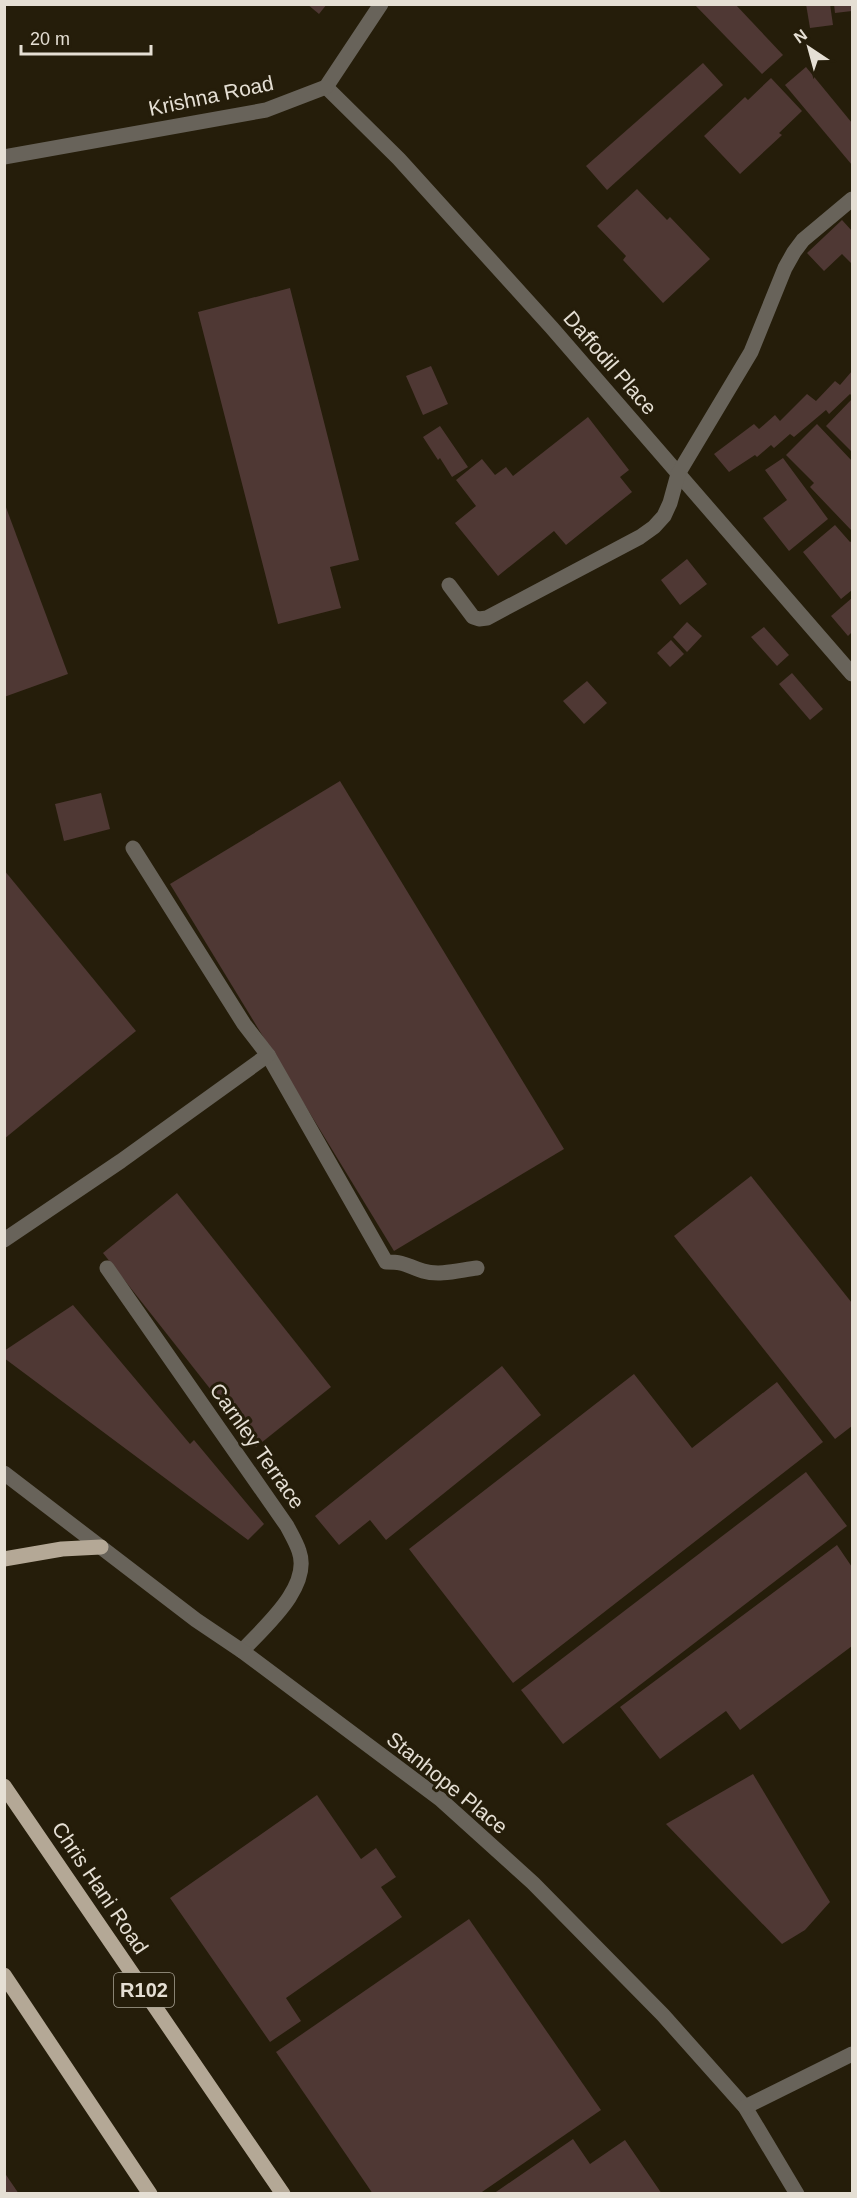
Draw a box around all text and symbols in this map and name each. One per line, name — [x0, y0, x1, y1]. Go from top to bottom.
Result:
scale bar — [21, 18, 152, 56]
north arrow — [779, 18, 839, 78]
text: N — [791, 26, 810, 47]
text: 20 m — [30, 29, 70, 49]
street label: Krishna Road — [146, 71, 276, 120]
street label: Daffodil Place — [559, 306, 661, 419]
street label: Carnley Terrace — [206, 1379, 309, 1513]
street label: Stanhope Place — [382, 1727, 512, 1838]
street label: Chris Hani Road — [48, 1817, 153, 1958]
road number: R102 — [114, 1973, 174, 2007]

